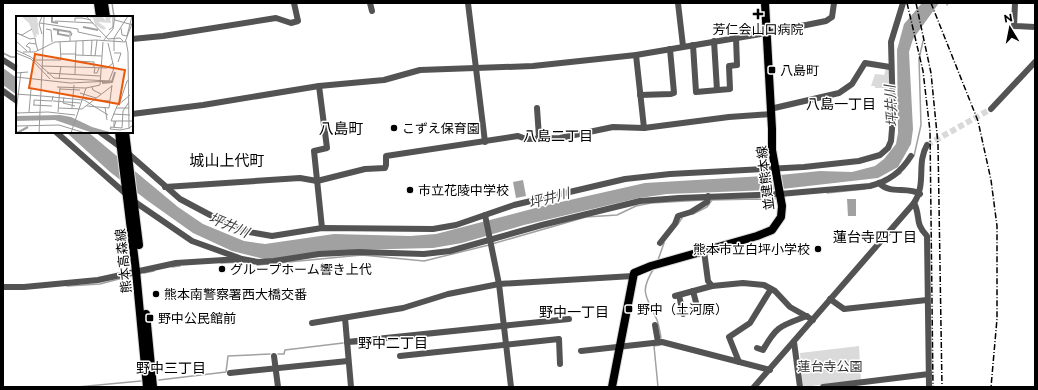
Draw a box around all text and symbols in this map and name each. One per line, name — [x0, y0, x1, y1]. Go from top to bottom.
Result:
marker: 芳仁会山口病院 — [752, 8, 764, 20]
north arrow — [990, 8, 1030, 48]
text: N — [1003, 10, 1014, 26]
inset map — [16, 16, 133, 133]
place label: 芳仁会山口病院 — [712, 21, 804, 37]
place label: 八島町 — [780, 62, 819, 78]
marker: 八島町 — [767, 65, 777, 75]
water label: 坪井川 — [880, 82, 901, 128]
district label: 八島一丁目 — [806, 95, 876, 113]
district label: 八島町 — [318, 119, 364, 138]
place label: こずえ保育園 — [402, 120, 480, 136]
marker: こずえ保育園 — [389, 123, 399, 133]
district label: 八島二丁目 — [523, 127, 593, 145]
street label: 並建熊本線 — [753, 145, 777, 211]
district label: 城山上代町 — [189, 151, 265, 170]
place label: 市立花陵中学校 — [418, 182, 509, 198]
water label: 坪井川 — [526, 183, 574, 212]
marker: 市立花陵中学校 — [405, 185, 415, 195]
water label: 坪井川 — [206, 209, 254, 242]
street label: 熊本高森線 — [112, 228, 134, 294]
district label: 蓮台寺四丁目 — [833, 228, 917, 246]
place label: 熊本市立白坪小学校 — [693, 241, 810, 257]
marker: 熊本市立白坪小学校 — [813, 244, 823, 254]
place label: グループホーム響き上代 — [230, 261, 372, 277]
marker: グループホーム響き上代 — [217, 264, 227, 274]
place label: 熊本南警察署西大橋交番 — [164, 286, 307, 302]
marker: 熊本南警察署西大橋交番 — [151, 289, 161, 299]
place label: 野中（土河原） — [637, 301, 728, 317]
district label: 野中一丁目 — [539, 303, 609, 321]
marker: 野中（土河原） — [624, 304, 634, 314]
place label: 野中公民館前 — [158, 310, 236, 326]
marker: 野中公民館前 — [145, 313, 155, 323]
district label: 野中二丁目 — [358, 334, 428, 352]
park label: 蓮台寺公園 — [797, 358, 863, 374]
district label: 野中三丁目 — [136, 359, 206, 377]

